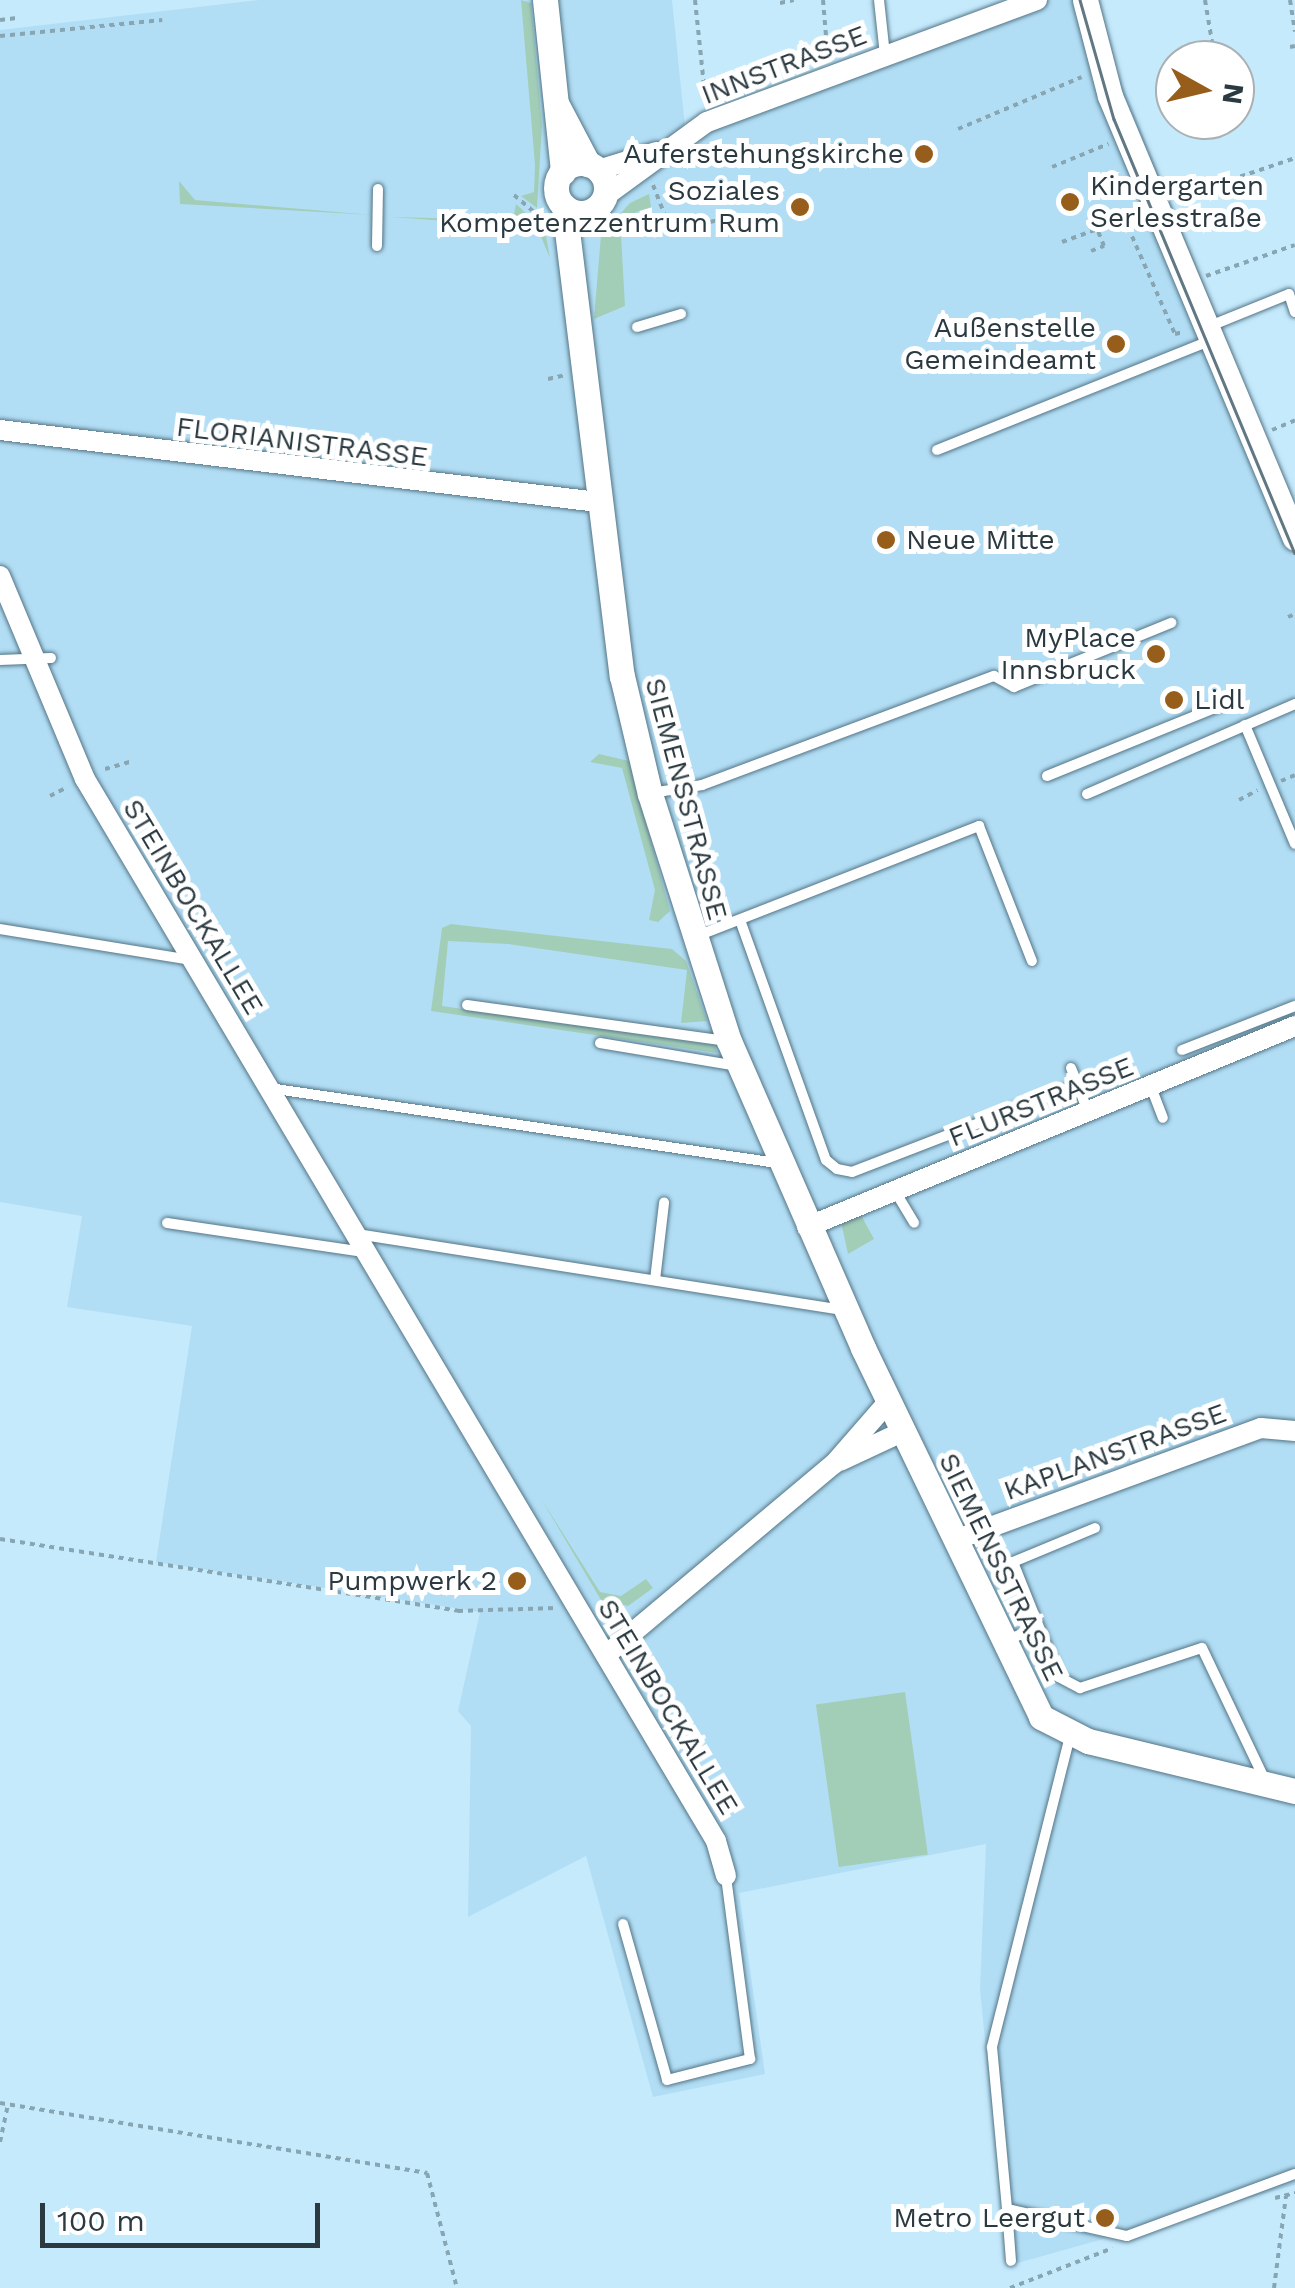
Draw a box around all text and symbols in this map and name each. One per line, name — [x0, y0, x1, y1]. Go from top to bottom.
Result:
street label: INNSTRASSE — [697, 18, 871, 112]
north arrow — [1155, 40, 1255, 140]
text: N — [1215, 81, 1251, 107]
place label: Auferstehungskirche — [623, 137, 904, 171]
marker: Auferstehungskirche — [913, 143, 935, 165]
place label: Kindergarten Serlesstraße — [1090, 169, 1264, 235]
place label: Soziales Kompetenzzentrum Rum — [439, 174, 780, 240]
marker: Kindergarten Serlesstraße — [1059, 191, 1081, 213]
marker: Soziales Kompetenzzentrum Rum — [789, 196, 811, 218]
place label: Außenstelle Gemeindeamt — [904, 311, 1096, 377]
marker: Außenstelle Gemeindeamt — [1105, 333, 1127, 355]
street label: FLORIANISTRASSE — [174, 410, 430, 474]
place label: Neue Mitte — [906, 523, 1055, 557]
marker: Neue Mitte — [875, 529, 897, 551]
place label: MyPlace Innsbruck — [1001, 621, 1136, 687]
marker: MyPlace Innsbruck — [1145, 643, 1167, 665]
street label: SIEMENSSTRASSE — [638, 674, 734, 924]
place label: Lidl — [1194, 683, 1244, 717]
marker: Lidl — [1163, 689, 1185, 711]
street label: STEINBOCKALLEE — [115, 793, 271, 1021]
street label: FLURSTRASSE — [944, 1050, 1138, 1154]
street label: KAPLANSTRASSE — [999, 1396, 1231, 1508]
street label: SIEMENSSTRASSE — [931, 1448, 1071, 1686]
place label: Pumpwerk 2 — [327, 1564, 497, 1598]
marker: Pumpwerk 2 — [506, 1570, 528, 1592]
street label: STEINBOCKALLEE — [590, 1593, 746, 1821]
scale bar — [45, 2183, 325, 2245]
place label: Metro Leergut — [893, 2201, 1085, 2235]
text: 100 m — [57, 2203, 145, 2238]
marker: Metro Leergut — [1094, 2207, 1116, 2229]

